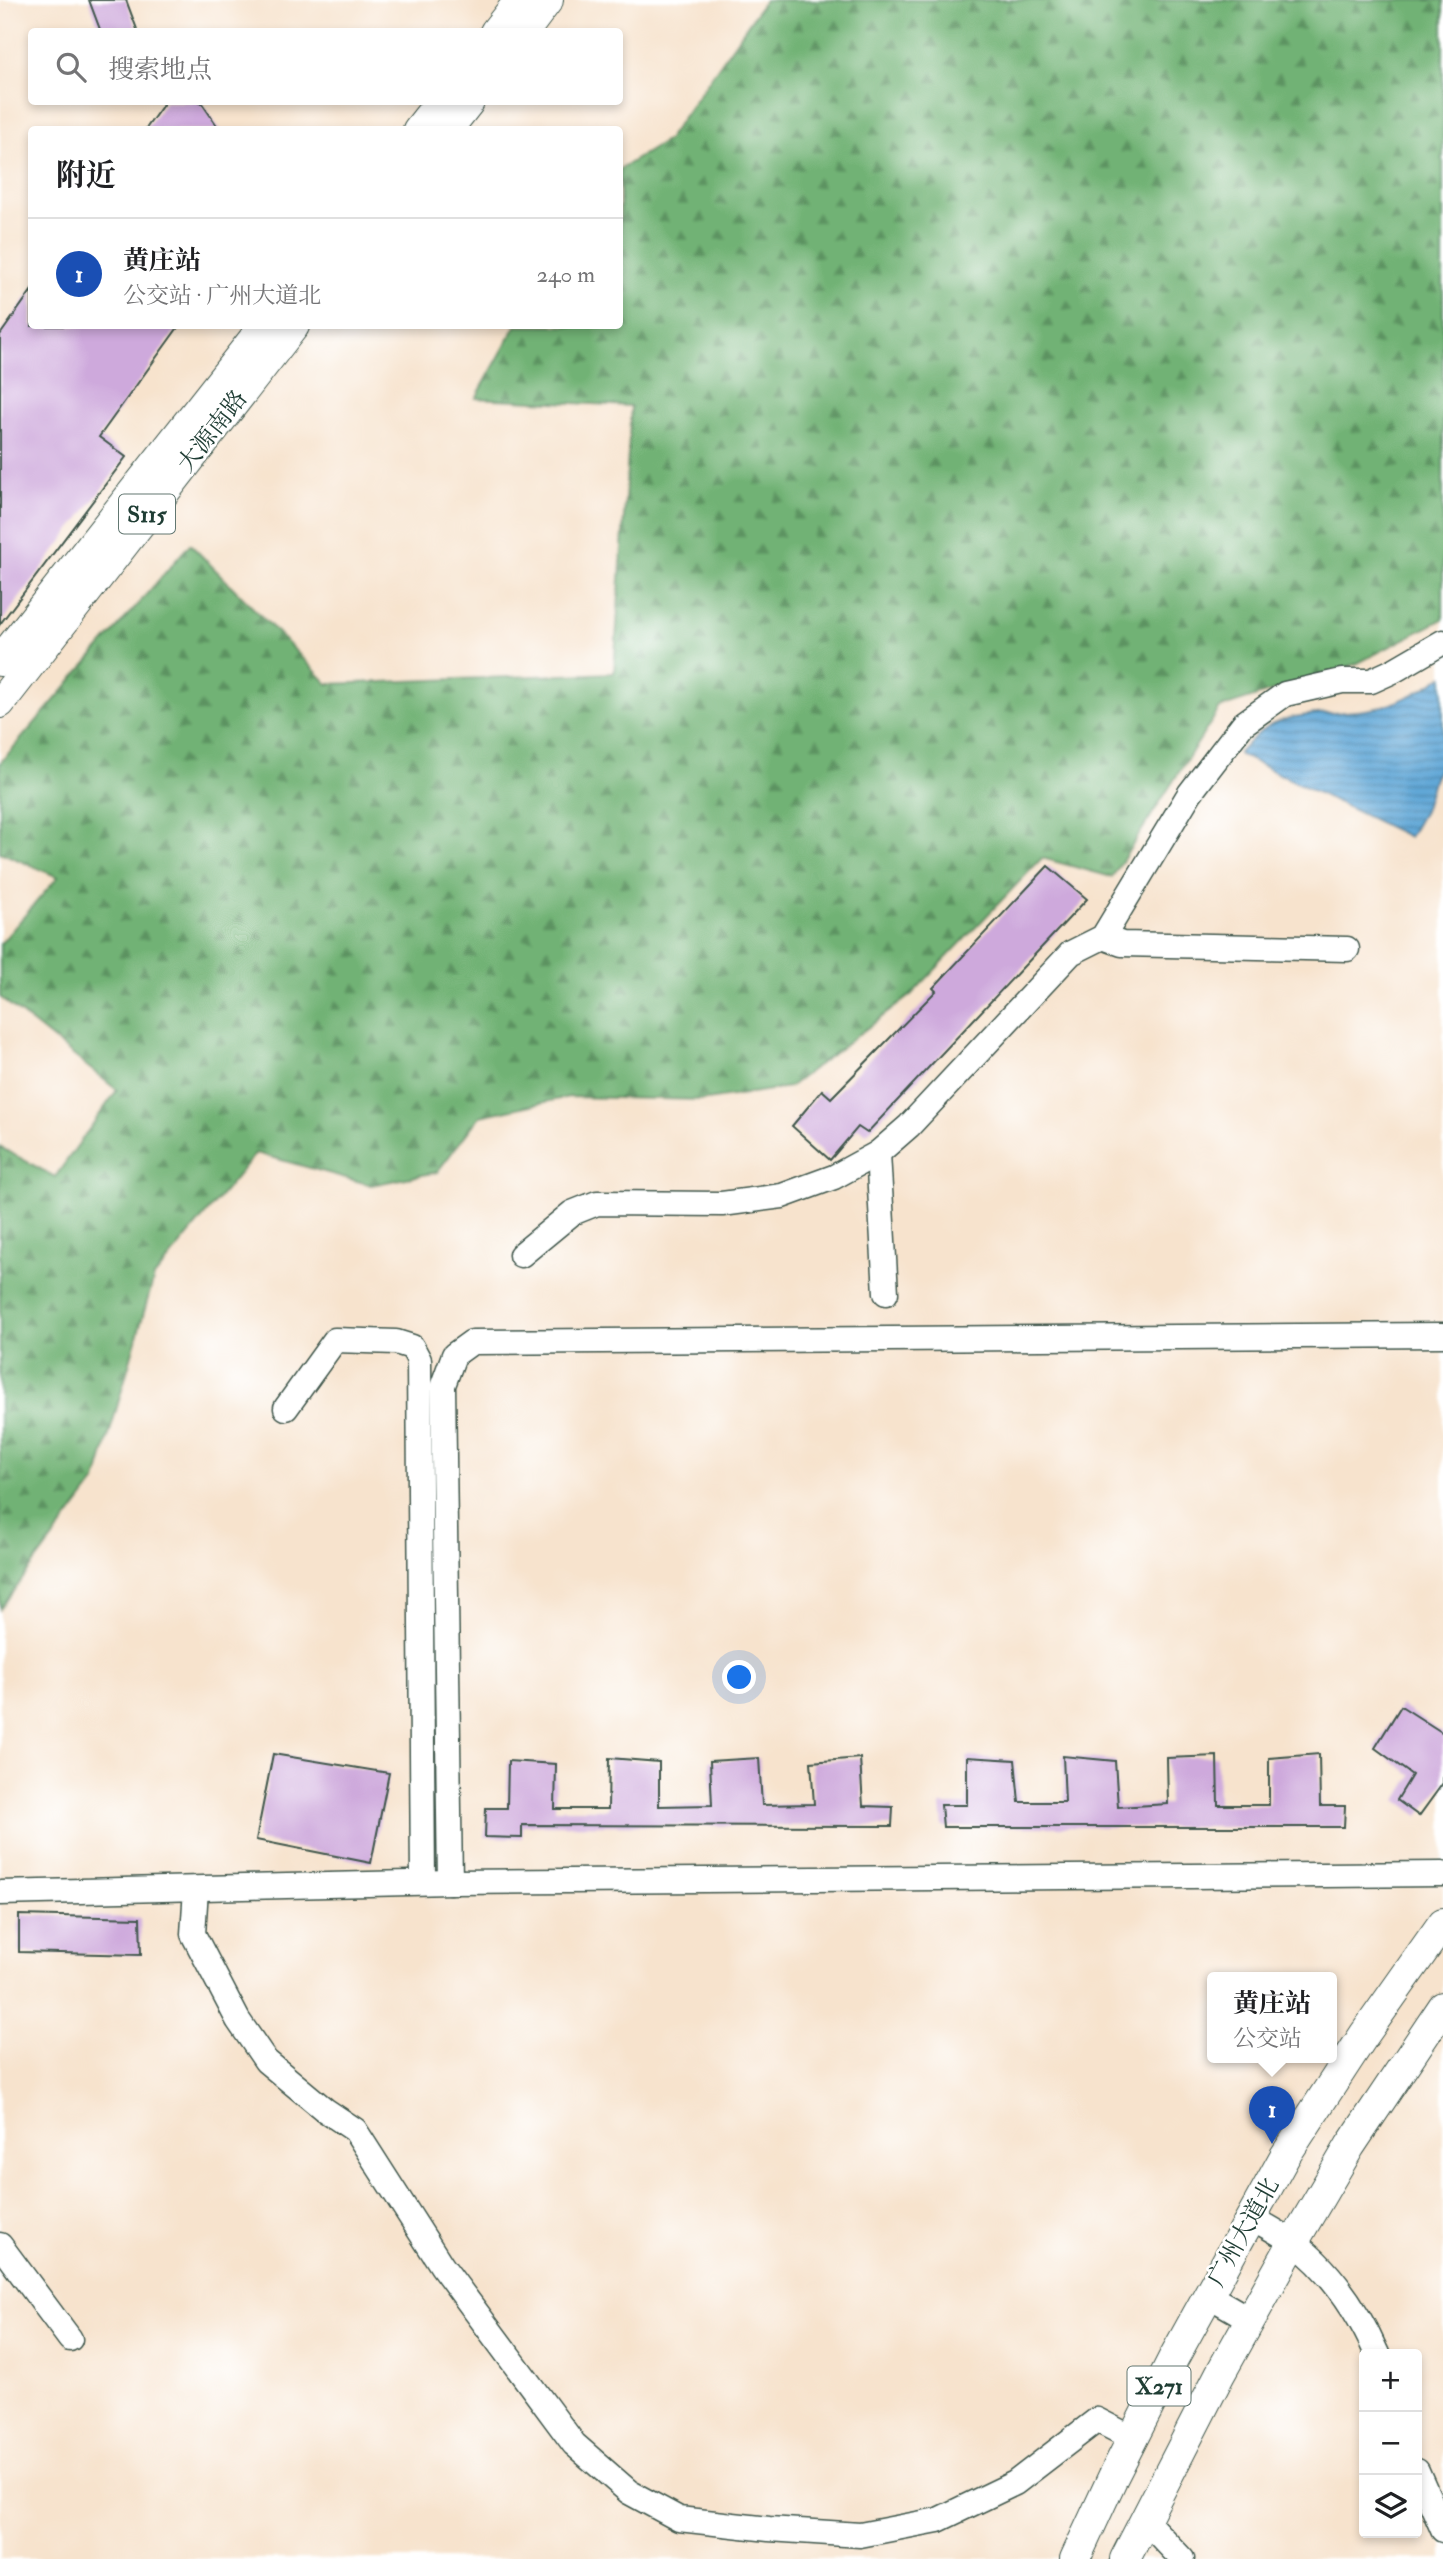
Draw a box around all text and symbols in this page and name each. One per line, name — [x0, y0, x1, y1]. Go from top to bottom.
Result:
search box — [28, 28, 623, 105]
icon: search — [52, 48, 90, 86]
text: 搜索地点 — [108, 54, 212, 86]
text: 附近 — [56, 157, 116, 194]
text: 黄庄站 — [123, 245, 201, 277]
text: 1 — [75, 260, 83, 289]
text: 240 m — [536, 260, 595, 289]
text: 公交站 · 广州大道北 — [123, 281, 321, 310]
street label: 大源南路 — [171, 384, 254, 479]
road number: S115 — [119, 494, 175, 534]
your location — [722, 1660, 756, 1694]
popup — [1207, 1972, 1337, 2063]
text: 黄庄站 — [1233, 1988, 1311, 2020]
text: 公交站 — [1233, 2024, 1302, 2053]
pin: 1 — [1249, 2086, 1295, 2144]
street label: 广州大道北 — [1201, 2172, 1286, 2292]
map controls — [1359, 2349, 1422, 2538]
button: + — [1359, 2349, 1422, 2412]
road number: X271 — [1128, 2366, 1190, 2406]
button: − — [1359, 2412, 1422, 2475]
button: layers — [1359, 2475, 1422, 2538]

